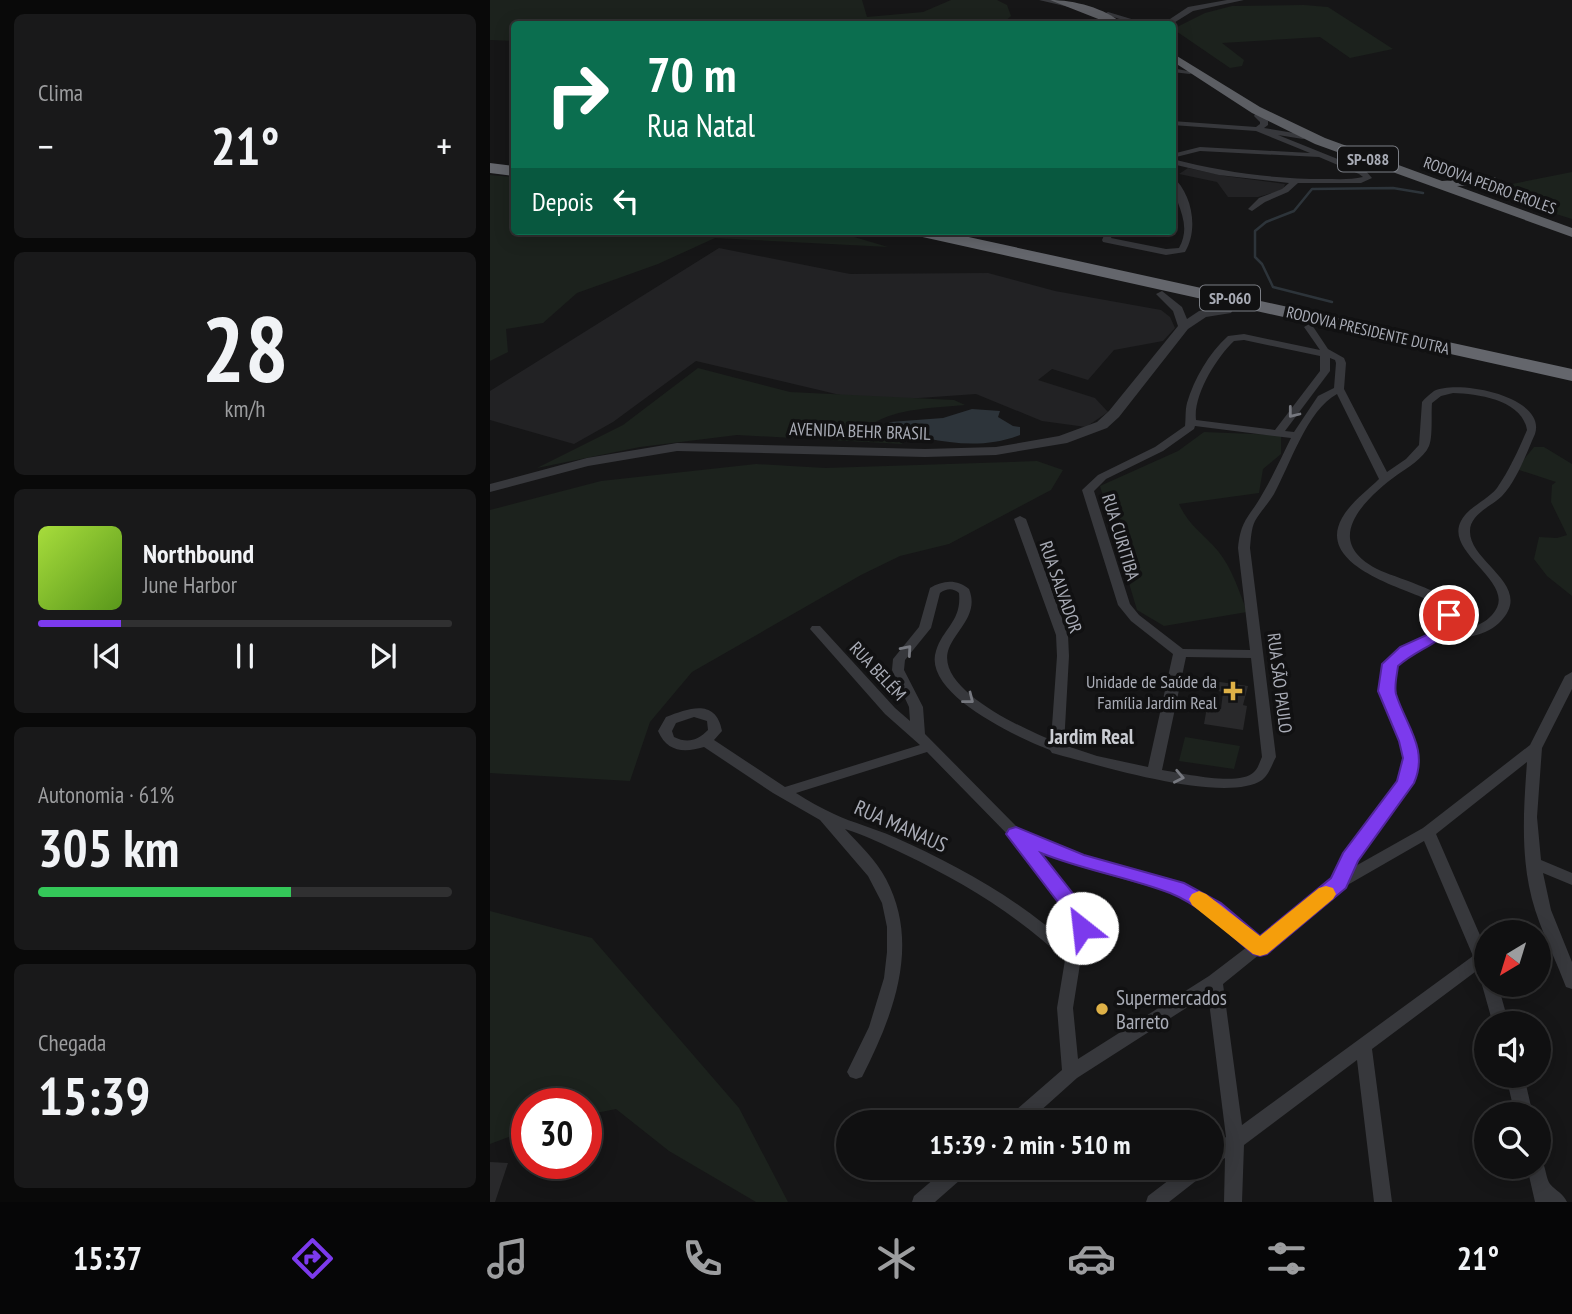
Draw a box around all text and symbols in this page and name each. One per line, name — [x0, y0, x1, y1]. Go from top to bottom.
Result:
text: 70 m — [647, 42, 736, 106]
icon: right — [532, 49, 623, 140]
text: Clima — [38, 78, 83, 107]
text: Rua Natal — [647, 104, 755, 146]
text: 21° — [211, 112, 279, 179]
text: − — [38, 121, 54, 170]
text: + — [436, 121, 452, 170]
road number: SP-088 — [1338, 146, 1398, 172]
street label: RODOVIA PEDRO EROLES — [1421, 152, 1559, 218]
icon: left — [607, 182, 645, 220]
text: Depois — [532, 185, 593, 218]
road number: SP-060 — [1200, 286, 1260, 310]
text: 28 — [202, 289, 289, 407]
street label: RODOVIA PRESIDENTE DUTRA — [1284, 301, 1452, 359]
text: km/h — [225, 394, 265, 423]
one-way arrow — [1289, 406, 1302, 418]
street label: AVENIDA BEHR BRASIL — [789, 417, 932, 445]
street label: RUA CURITIBA — [1097, 491, 1145, 584]
text: Northbound — [143, 537, 254, 570]
street label: RUA SALVADOR — [1034, 538, 1088, 636]
text: June Harbor — [143, 570, 237, 599]
pin — [1419, 585, 1479, 645]
icon: arrive — [1430, 596, 1468, 634]
street label: RUA SÃO PAULO — [1262, 632, 1298, 734]
icon: previous — [88, 637, 126, 675]
icon: pause — [226, 637, 264, 675]
icon: next — [364, 637, 402, 675]
street label: RUA BELÉM — [845, 637, 911, 705]
one-way arrow — [899, 645, 911, 658]
place label: Unidade de Saúde da Família Jardim Real — [1086, 670, 1218, 714]
marker: Unidade de Saúde da Família Jardim Real — [1223, 681, 1243, 701]
one-way arrow — [960, 691, 973, 703]
district label: Jardim Real — [1047, 723, 1135, 750]
one-way arrow — [1173, 768, 1185, 783]
text: Autonomia · 61% — [38, 780, 174, 809]
street label: RUA MANAUS — [850, 793, 952, 859]
text: 305 km — [38, 814, 179, 881]
position arrow — [1045, 891, 1119, 965]
north arrow — [1474, 920, 1550, 998]
map controls — [1474, 920, 1551, 1179]
place label: Supermercados Barreto — [1116, 984, 1227, 1035]
marker: Supermercados Barreto — [1094, 1001, 1110, 1017]
button: sound — [1474, 1011, 1551, 1088]
text: Chegada — [38, 1028, 106, 1057]
text: 15:39 — [38, 1062, 150, 1129]
speed limit sign: 30 — [511, 1088, 602, 1179]
button: search — [1474, 1102, 1551, 1179]
text: 15:39 · 2 min · 510 m — [930, 1128, 1130, 1161]
icon: directions — [288, 1234, 337, 1283]
icon: music — [483, 1234, 532, 1283]
icon: phone — [678, 1234, 727, 1283]
icon: climate — [872, 1234, 921, 1283]
icon: car — [1067, 1234, 1116, 1283]
icon: filters — [1262, 1234, 1311, 1283]
text: 15:37 — [73, 1237, 142, 1279]
text: 21° — [1457, 1237, 1499, 1279]

